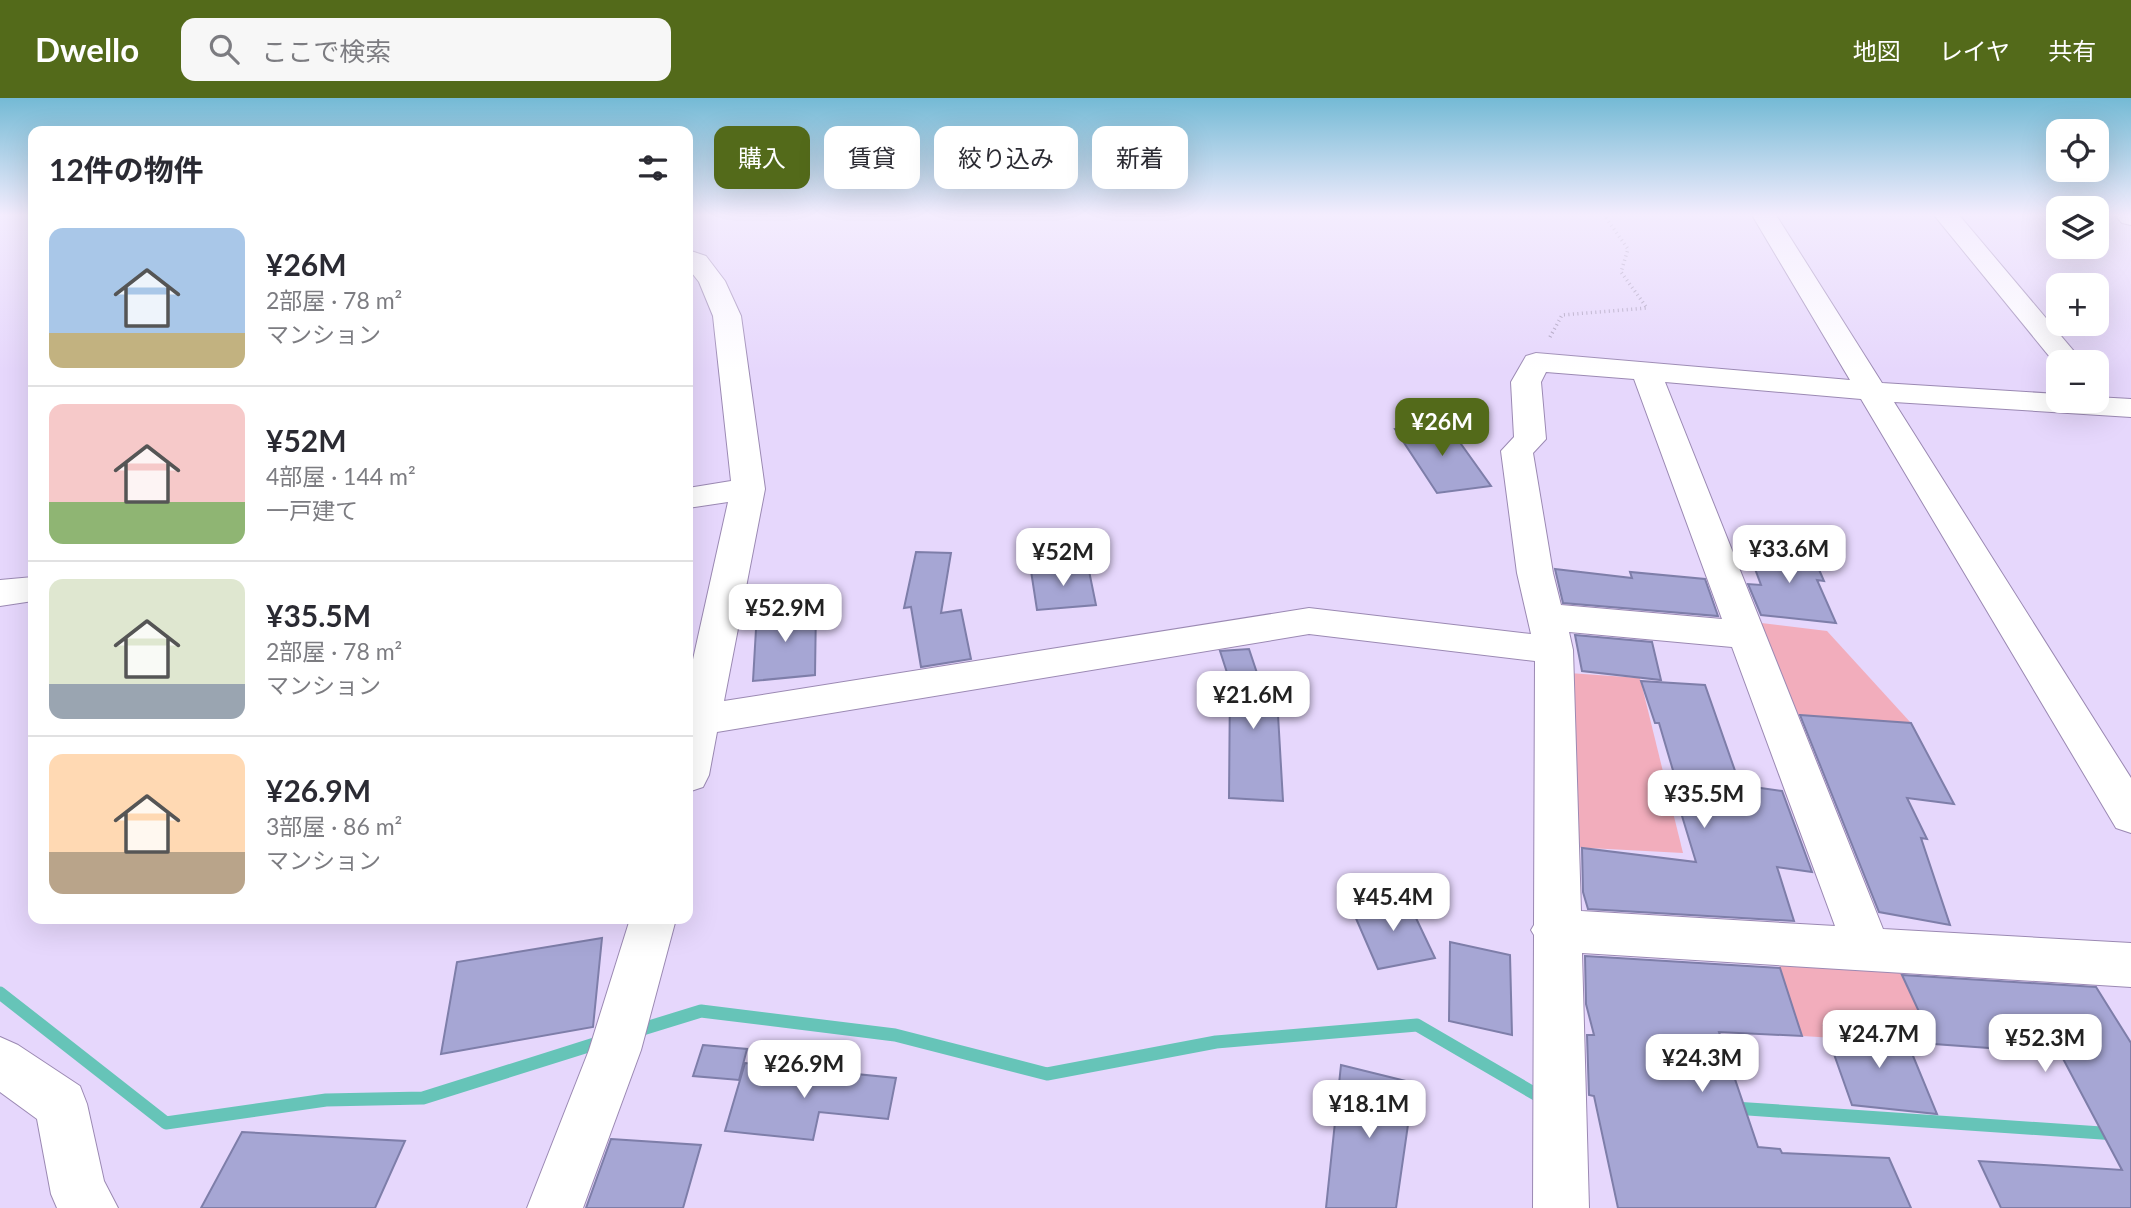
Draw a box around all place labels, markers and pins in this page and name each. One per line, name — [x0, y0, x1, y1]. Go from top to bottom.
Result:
pin: ¥26M — [1401, 398, 1483, 458]
pin: ¥33.6M — [1732, 526, 1846, 585]
pin: ¥52M — [1022, 528, 1104, 588]
pin: ¥52.9M — [728, 584, 842, 644]
pin: ¥21.6M — [1196, 672, 1310, 731]
pin: ¥35.5M — [1647, 770, 1761, 830]
pin: ¥45.4M — [1336, 874, 1450, 933]
pin: ¥24.7M — [1822, 1010, 1936, 1070]
pin: ¥52.3M — [1988, 1014, 2102, 1074]
pin: ¥24.3M — [1645, 1034, 1759, 1094]
pin: ¥26.9M — [747, 1040, 861, 1100]
pin: ¥18.1M — [1312, 1080, 1426, 1140]

